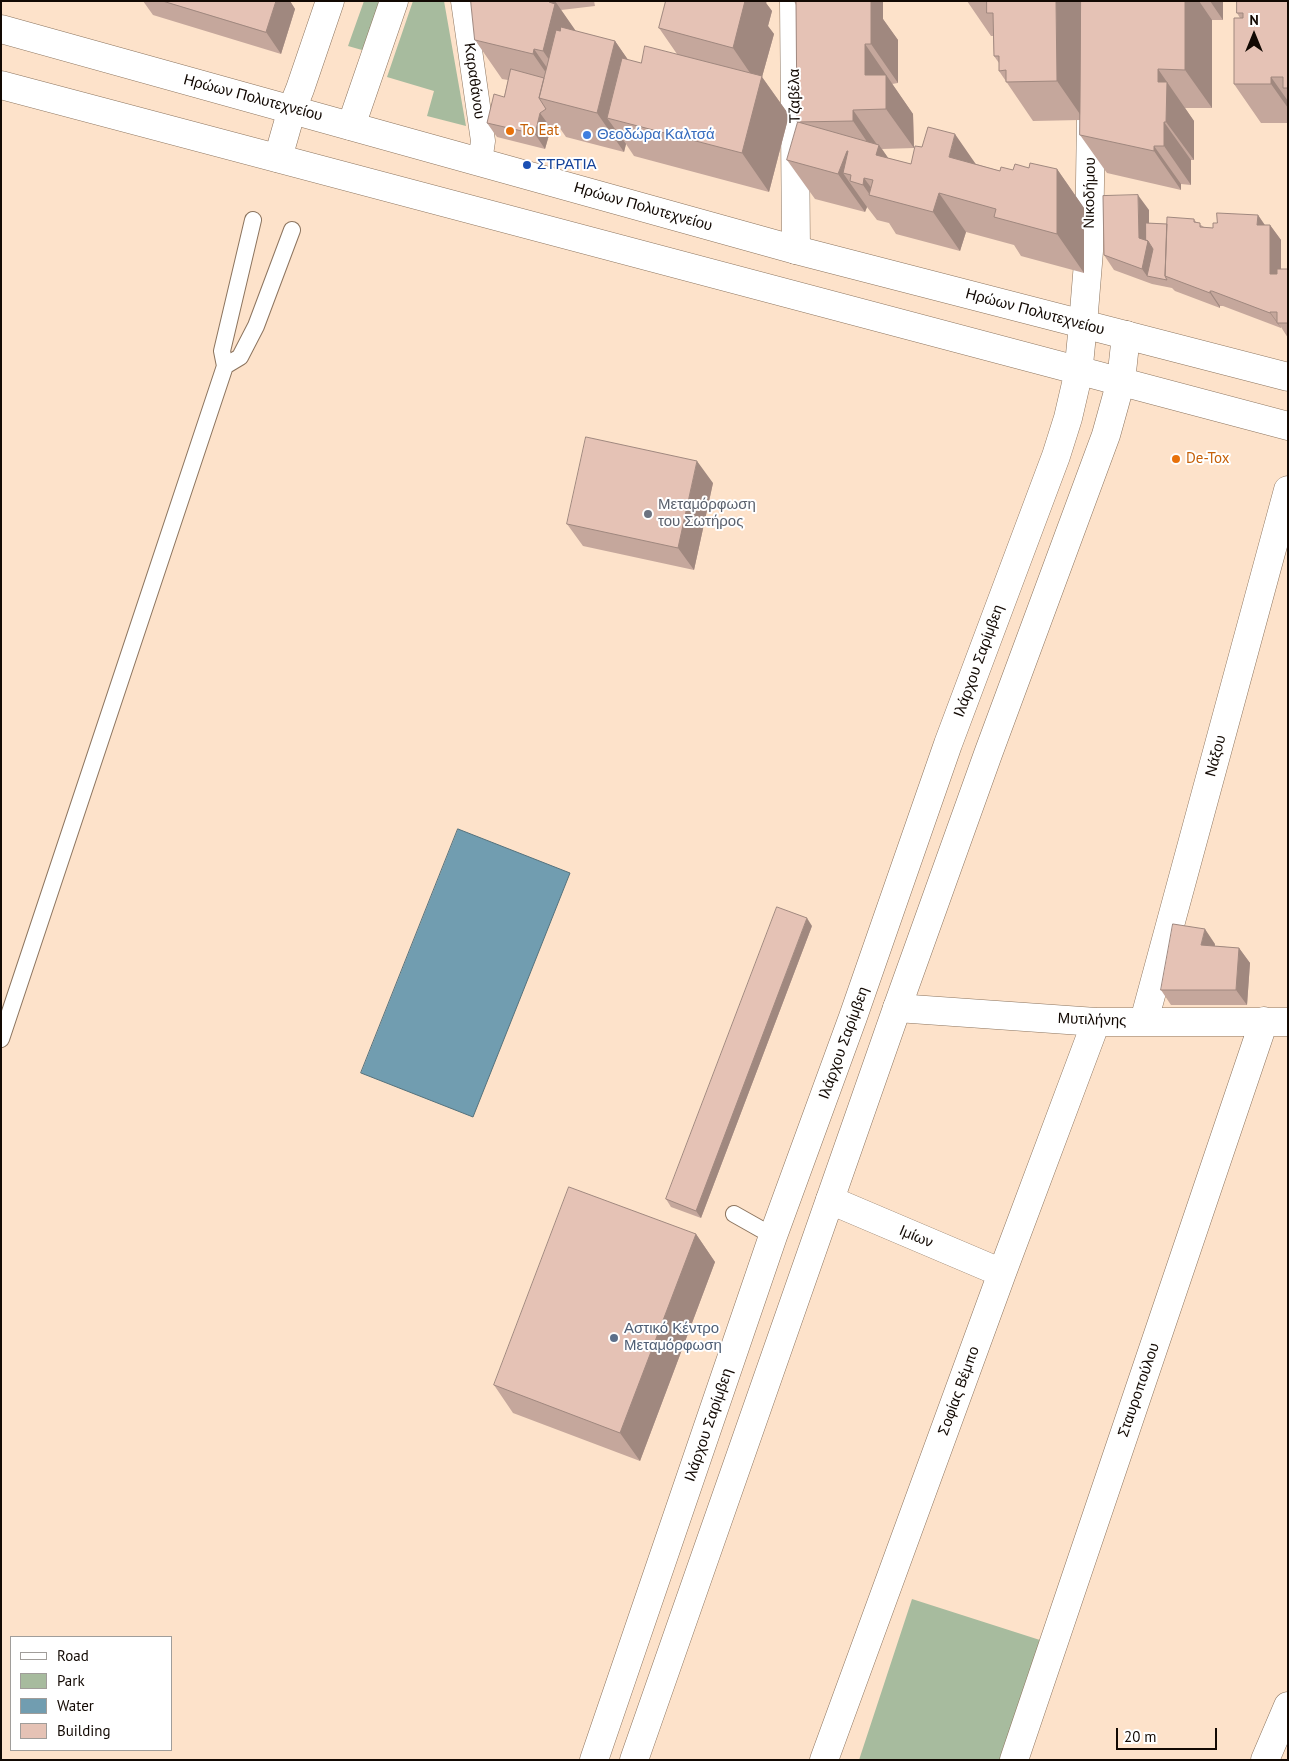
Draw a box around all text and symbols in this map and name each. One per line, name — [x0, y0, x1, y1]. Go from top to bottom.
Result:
north arrow — [1229, 10, 1279, 60]
text: N — [1249, 11, 1259, 29]
street label: Καραθάνου — [460, 42, 488, 120]
street label: Τζαβέλα — [786, 68, 804, 124]
street label: Ηρώων Πολυτεχνείου — [182, 71, 324, 125]
place label: To Eat — [520, 122, 559, 140]
marker: To Eat — [504, 125, 516, 137]
place label: Θεοδώρα Καλτσά — [597, 126, 715, 144]
marker: Θεοδώρα Καλτσά — [581, 129, 593, 141]
place label: ΣΤΡΑΤΙΑ — [537, 156, 597, 174]
street label: Νικοδήμου — [1080, 157, 1100, 229]
marker: ΣΤΡΑΤΙΑ — [521, 159, 533, 171]
street label: Ηρώων Πολυτεχνείου — [572, 179, 714, 235]
street label: Ηρώων Πολυτεχνείου — [964, 285, 1106, 339]
place label: De-Tox — [1186, 450, 1229, 468]
marker: De-Tox — [1170, 453, 1182, 465]
place label: Μεταμόρφωση του Σωτήρος — [658, 496, 756, 531]
marker: Μεταμόρφωση του Σωτήρος — [642, 508, 654, 520]
street label: Ιλάρχου Σαρίμβεη — [950, 602, 1008, 720]
street label: Νάξου — [1202, 733, 1230, 779]
street label: Ιλάρχου Σαρίμβεη — [815, 984, 873, 1102]
street label: Μυτιλήνης — [1057, 1010, 1127, 1030]
street label: Ιμίων — [896, 1222, 936, 1252]
place label: Αστικό Κέντρο Μεταμόρφωση — [624, 1320, 722, 1355]
marker: Αστικό Κέντρο Μεταμόρφωση — [608, 1332, 620, 1344]
street label: Σταυροπούλου — [1114, 1341, 1164, 1439]
street label: Σοφίας Βέμπο — [934, 1344, 984, 1438]
street label: Ιλάρχου Σαρίμβεη — [681, 1366, 737, 1484]
legend — [10, 1636, 172, 1751]
text: Road — [57, 1646, 89, 1665]
text: Park — [57, 1671, 85, 1690]
text: Water — [57, 1696, 94, 1715]
scale bar — [1119, 1718, 1220, 1750]
text: Building — [57, 1721, 111, 1740]
text: 20 m — [1124, 1727, 1157, 1746]

